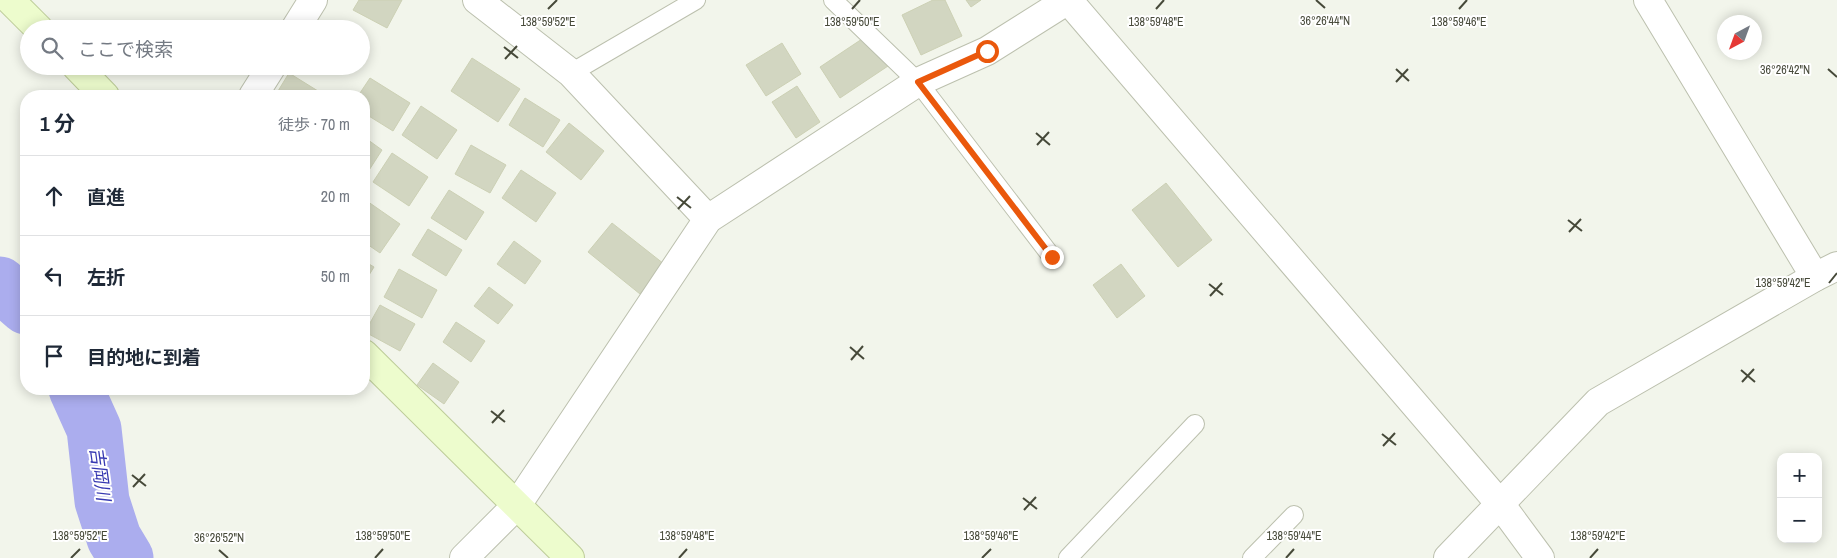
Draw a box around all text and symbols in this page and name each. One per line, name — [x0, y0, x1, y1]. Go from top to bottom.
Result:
text: 36°26'44"N — [1300, 13, 1350, 29]
text: 138°59'52"E — [520, 14, 576, 30]
text: 138°59'50"E — [824, 14, 880, 30]
text: 138°59'48"E — [1128, 14, 1184, 30]
text: 138°59'46"E — [1431, 14, 1487, 30]
north arrow — [1717, 15, 1762, 60]
search box — [20, 20, 370, 75]
icon: search — [38, 34, 66, 62]
text: ここで検索 — [78, 36, 173, 62]
route start — [976, 40, 999, 63]
text: 36°26'42"N — [1760, 62, 1810, 78]
text: 1 分 — [40, 109, 75, 138]
text: 徒歩 · 70 m — [278, 113, 350, 135]
icon: ahead — [40, 182, 68, 210]
text: 直進 — [87, 184, 125, 210]
text: 20 m — [321, 185, 350, 207]
route end — [1041, 246, 1064, 269]
icon: left — [40, 262, 68, 290]
text: 左折 — [87, 264, 125, 290]
text: 50 m — [321, 265, 350, 287]
text: 138°59'42"E — [1755, 275, 1811, 291]
icon: arrive — [40, 342, 68, 370]
text: 目的地に到着 — [87, 344, 201, 370]
water label: 吉岡川 — [84, 445, 117, 504]
map controls — [1777, 453, 1822, 543]
button: + — [1777, 453, 1822, 498]
button: − — [1777, 498, 1822, 543]
text: 138°59'52"E — [52, 528, 108, 544]
text: 138°59'50"E — [355, 528, 411, 544]
text: 138°59'48"E — [659, 528, 715, 544]
text: 138°59'46"E — [963, 528, 1019, 544]
text: 138°59'44"E — [1266, 528, 1322, 544]
text: 138°59'42"E — [1570, 528, 1626, 544]
text: 36°26'52"N — [194, 530, 244, 546]

